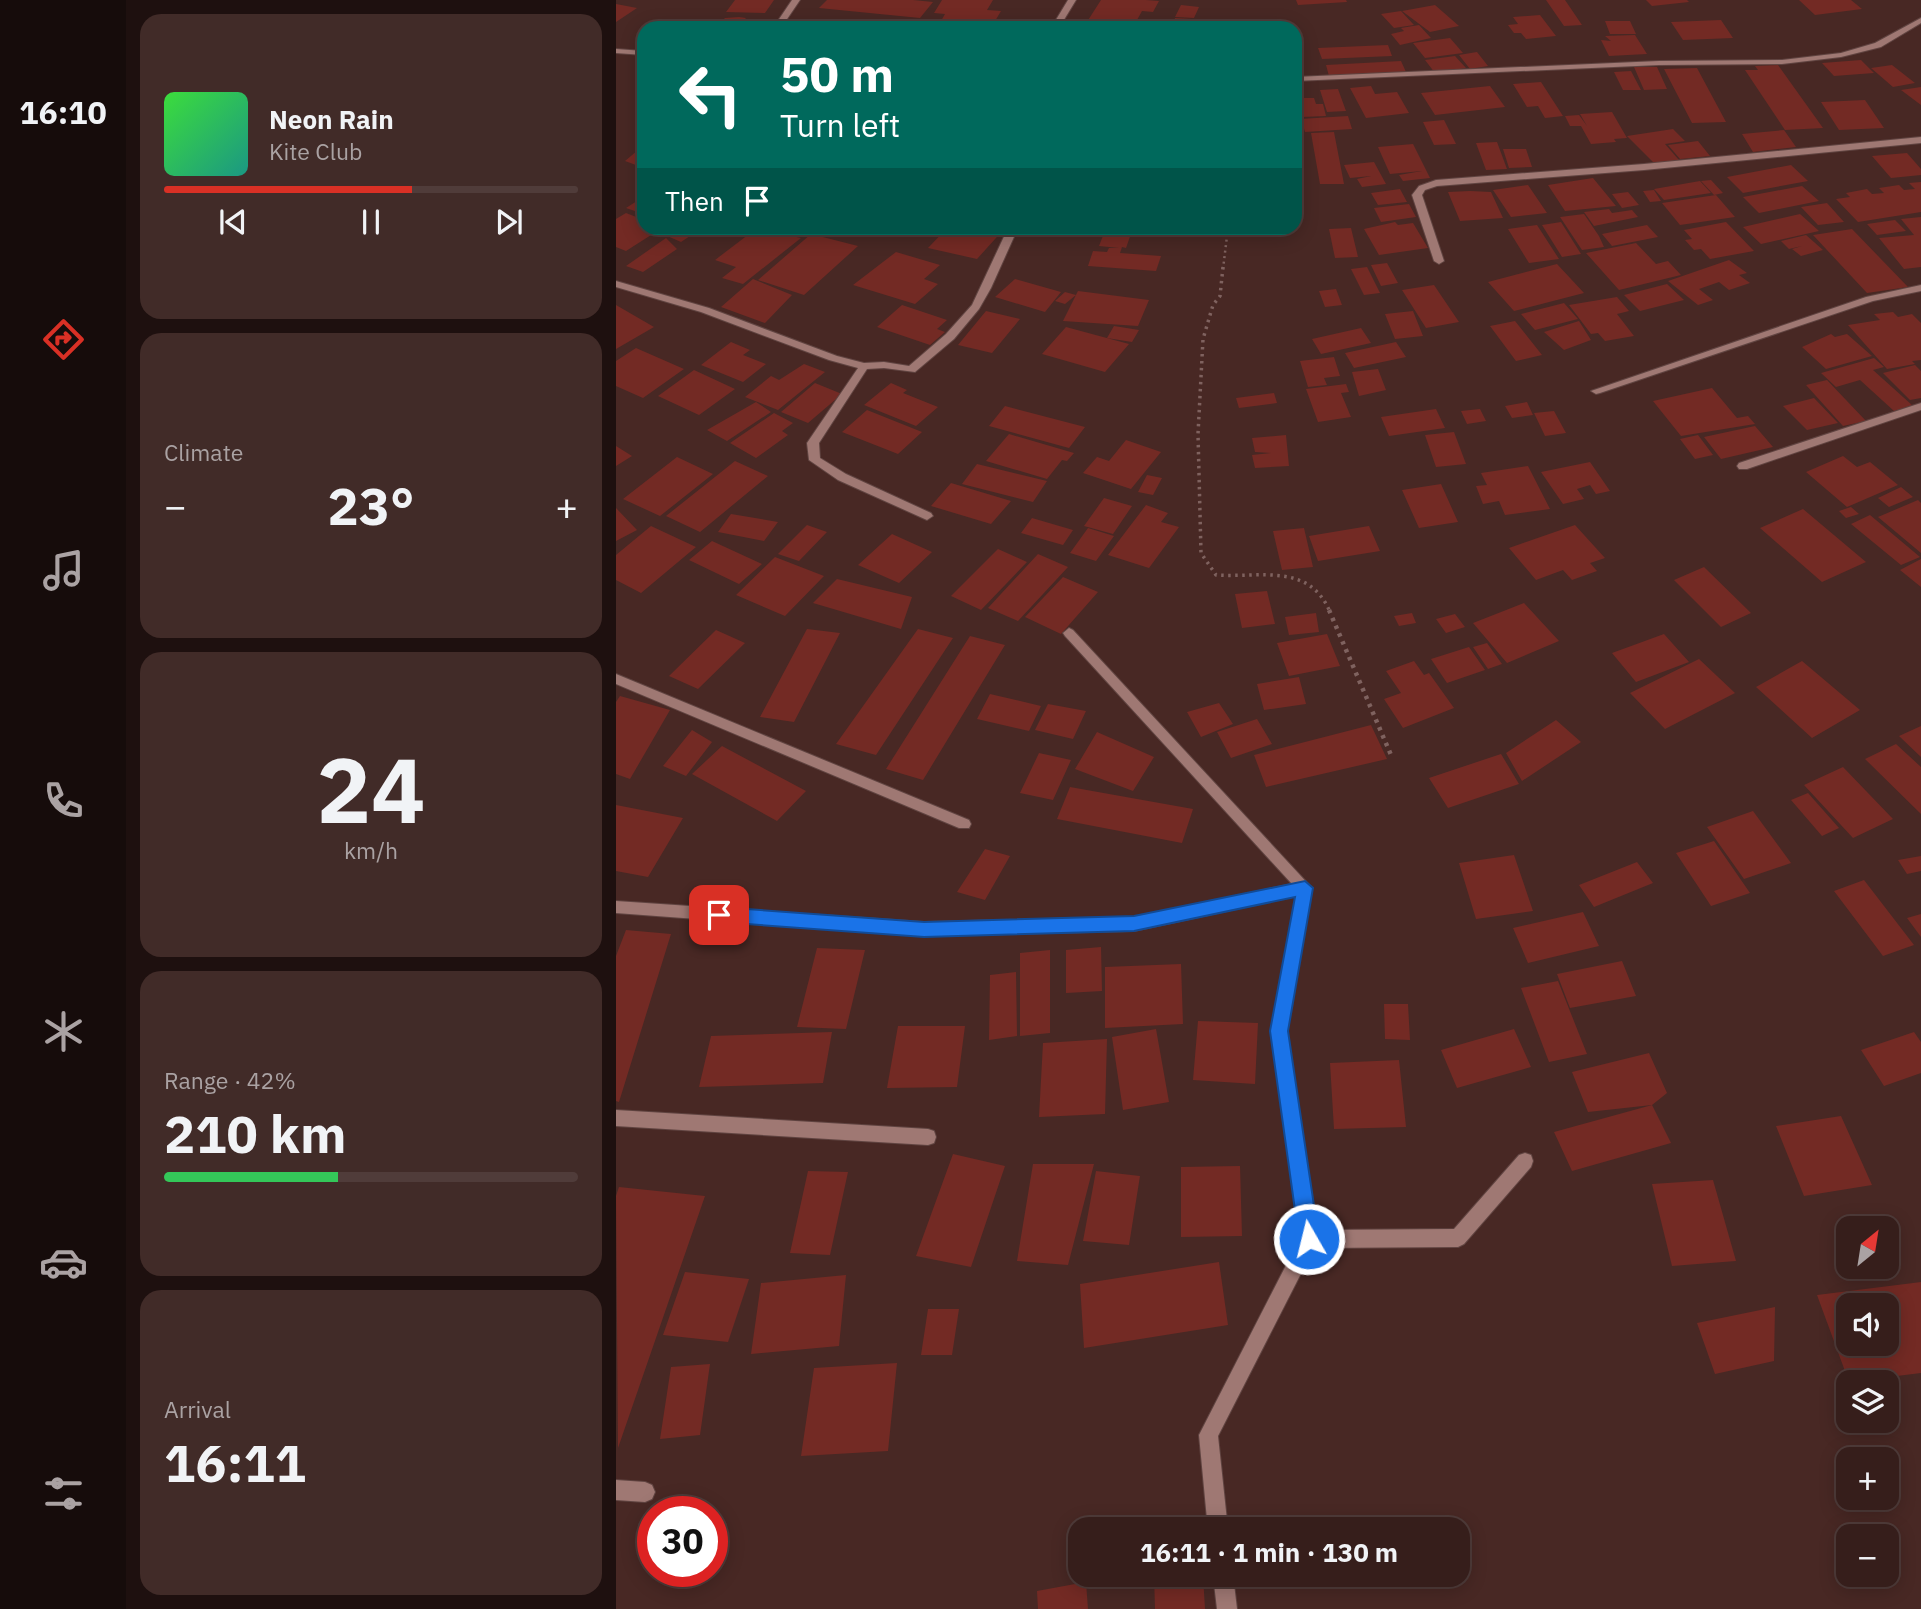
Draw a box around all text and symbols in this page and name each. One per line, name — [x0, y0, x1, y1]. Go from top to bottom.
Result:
text: 50 m — [780, 42, 894, 105]
icon: left — [665, 49, 756, 140]
text: 16:10 — [19, 91, 107, 133]
text: Neon Rain — [269, 102, 394, 136]
text: Turn left — [780, 104, 900, 146]
text: Kite Club — [269, 136, 362, 166]
icon: arrive — [738, 182, 776, 220]
text: Then — [665, 184, 724, 218]
icon: previous — [214, 203, 252, 241]
icon: pause — [352, 203, 390, 241]
icon: next — [490, 203, 528, 241]
icon: directions — [39, 315, 88, 364]
text: Climate — [164, 437, 243, 467]
text: 23° — [328, 472, 414, 539]
text: − — [164, 481, 187, 530]
text: + — [555, 481, 578, 530]
icon: music — [39, 546, 88, 595]
text: 24 — [316, 730, 426, 848]
icon: phone — [39, 776, 88, 825]
text: km/h — [344, 835, 398, 865]
pin — [689, 885, 749, 945]
icon: arrive — [700, 896, 738, 934]
icon: climate — [39, 1007, 88, 1056]
text: Range · 42% — [164, 1065, 296, 1095]
text: 210 km — [164, 1100, 346, 1167]
position arrow — [1272, 1202, 1346, 1276]
north arrow — [1836, 1216, 1899, 1279]
map controls — [1836, 1216, 1899, 1587]
icon: car — [39, 1238, 88, 1287]
button: sound — [1836, 1293, 1899, 1356]
button: layers — [1836, 1370, 1899, 1433]
text: Arrival — [164, 1394, 231, 1424]
text: 16:11 — [164, 1429, 306, 1496]
button: + — [1836, 1447, 1899, 1510]
icon: filters — [39, 1469, 88, 1518]
speed limit sign: 30 — [637, 1496, 728, 1587]
button: − — [1836, 1524, 1899, 1587]
text: 16:11 · 1 min · 130 m — [1140, 1535, 1398, 1569]

